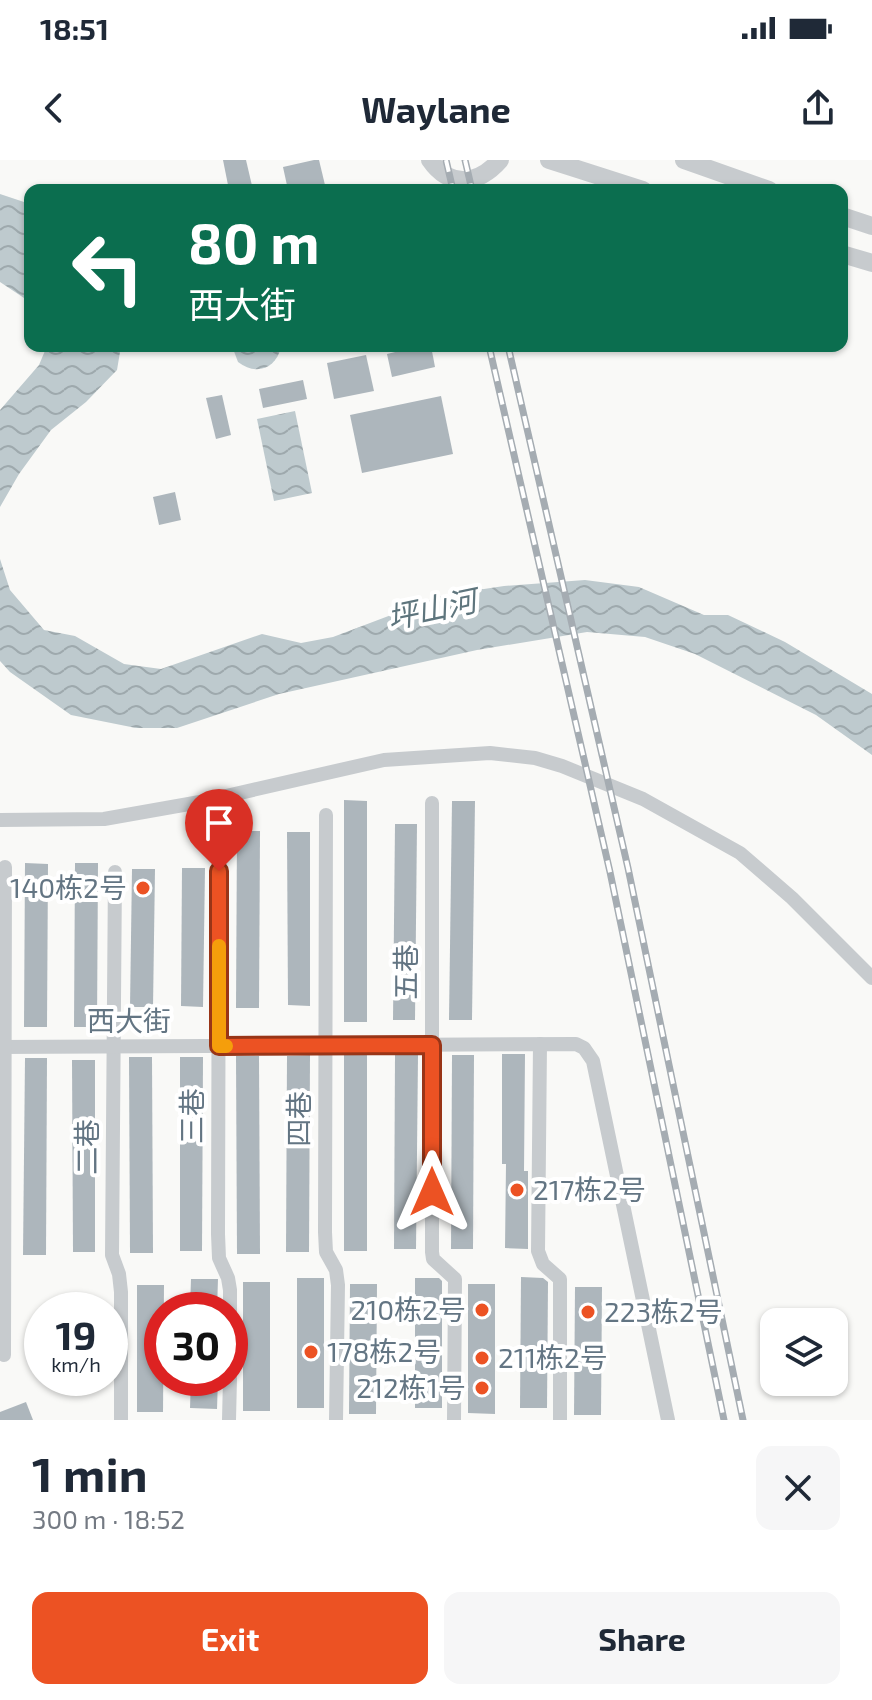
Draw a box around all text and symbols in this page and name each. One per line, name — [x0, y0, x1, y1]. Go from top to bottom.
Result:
text: 18:51 — [40, 10, 109, 46]
icon: back — [32, 86, 76, 130]
icon: share — [796, 86, 840, 130]
text: Waylane — [361, 87, 511, 130]
text: 80 m — [188, 208, 320, 275]
icon: left — [56, 216, 160, 320]
text: 西大街 — [188, 282, 296, 325]
water label: 坪山河 — [384, 580, 484, 635]
pin — [185, 789, 253, 871]
icon: arrive — [197, 801, 241, 845]
place label: 140栋2号 — [10, 870, 127, 904]
marker: 140栋2号 — [134, 879, 152, 897]
street label: 五巷 — [388, 944, 422, 1000]
street label: 西大街 — [87, 1003, 171, 1037]
street label: 三巷 — [174, 1088, 208, 1144]
street label: 四巷 — [281, 1091, 315, 1147]
street label: 二巷 — [69, 1119, 103, 1175]
position arrow — [390, 1150, 474, 1234]
place label: 217栋2号 — [533, 1172, 646, 1206]
marker: 217栋2号 — [508, 1181, 526, 1199]
speed limit sign: 30 — [144, 1292, 248, 1396]
place label: 210栋2号 — [350, 1292, 466, 1326]
place label: 223栋2号 — [604, 1294, 723, 1328]
marker: 210栋2号 — [473, 1301, 491, 1319]
marker: 223栋2号 — [579, 1303, 597, 1321]
map controls — [760, 1308, 848, 1396]
button: layers — [760, 1308, 848, 1396]
text: 19 — [56, 1310, 96, 1358]
place label: 178栋2号 — [327, 1334, 441, 1368]
place label: 211栋2号 — [498, 1340, 608, 1374]
marker: 178栋2号 — [302, 1343, 320, 1361]
marker: 211栋2号 — [473, 1349, 491, 1367]
text: km/h — [51, 1352, 101, 1376]
place label: 212栋1号 — [356, 1370, 466, 1404]
marker: 212栋1号 — [473, 1379, 491, 1397]
text: 1 min — [32, 1444, 148, 1502]
button: close — [756, 1446, 840, 1530]
text: 300 m · 18:52 — [32, 1503, 185, 1534]
button: Exit — [32, 1592, 428, 1684]
button: Share — [444, 1592, 840, 1684]

